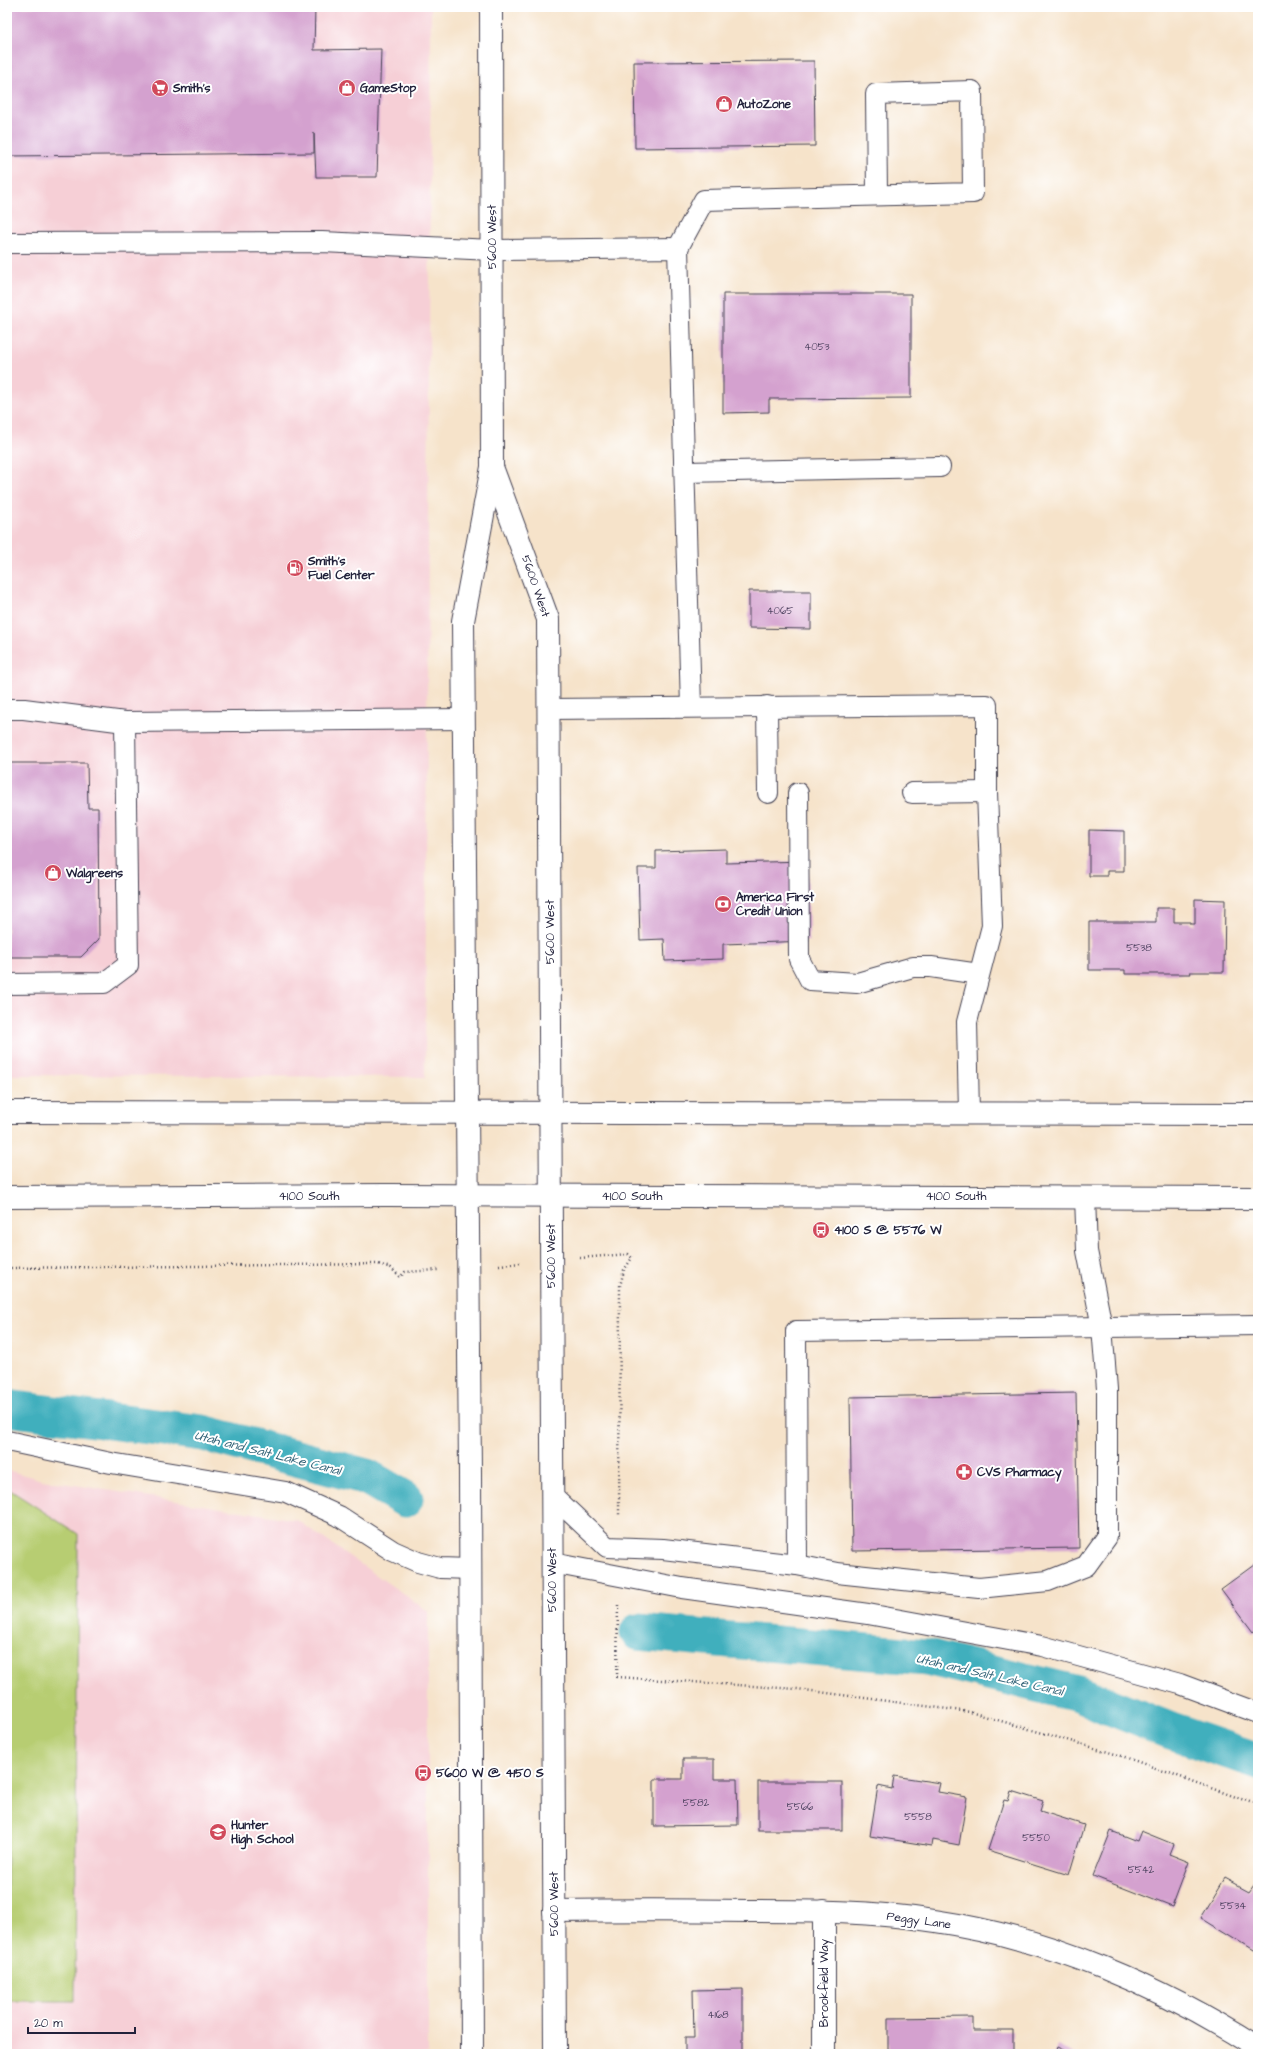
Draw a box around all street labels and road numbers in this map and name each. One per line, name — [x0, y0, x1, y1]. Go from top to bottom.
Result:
street label: 5600 West — [484, 205, 501, 269]
street label: 5600 West — [517, 553, 554, 620]
street label: 5600 West — [542, 900, 559, 964]
street label: 4100 South — [279, 1188, 340, 1205]
street label: 4100 South — [602, 1188, 663, 1205]
street label: 4100 South — [926, 1188, 987, 1205]
street label: 5600 West — [543, 1224, 560, 1288]
street label: 5600 West — [544, 1548, 561, 1612]
street label: 5600 West — [546, 1872, 563, 1936]
street label: Peggy Lane — [886, 1908, 953, 1934]
street label: Brookfield Way — [816, 1938, 834, 2027]

